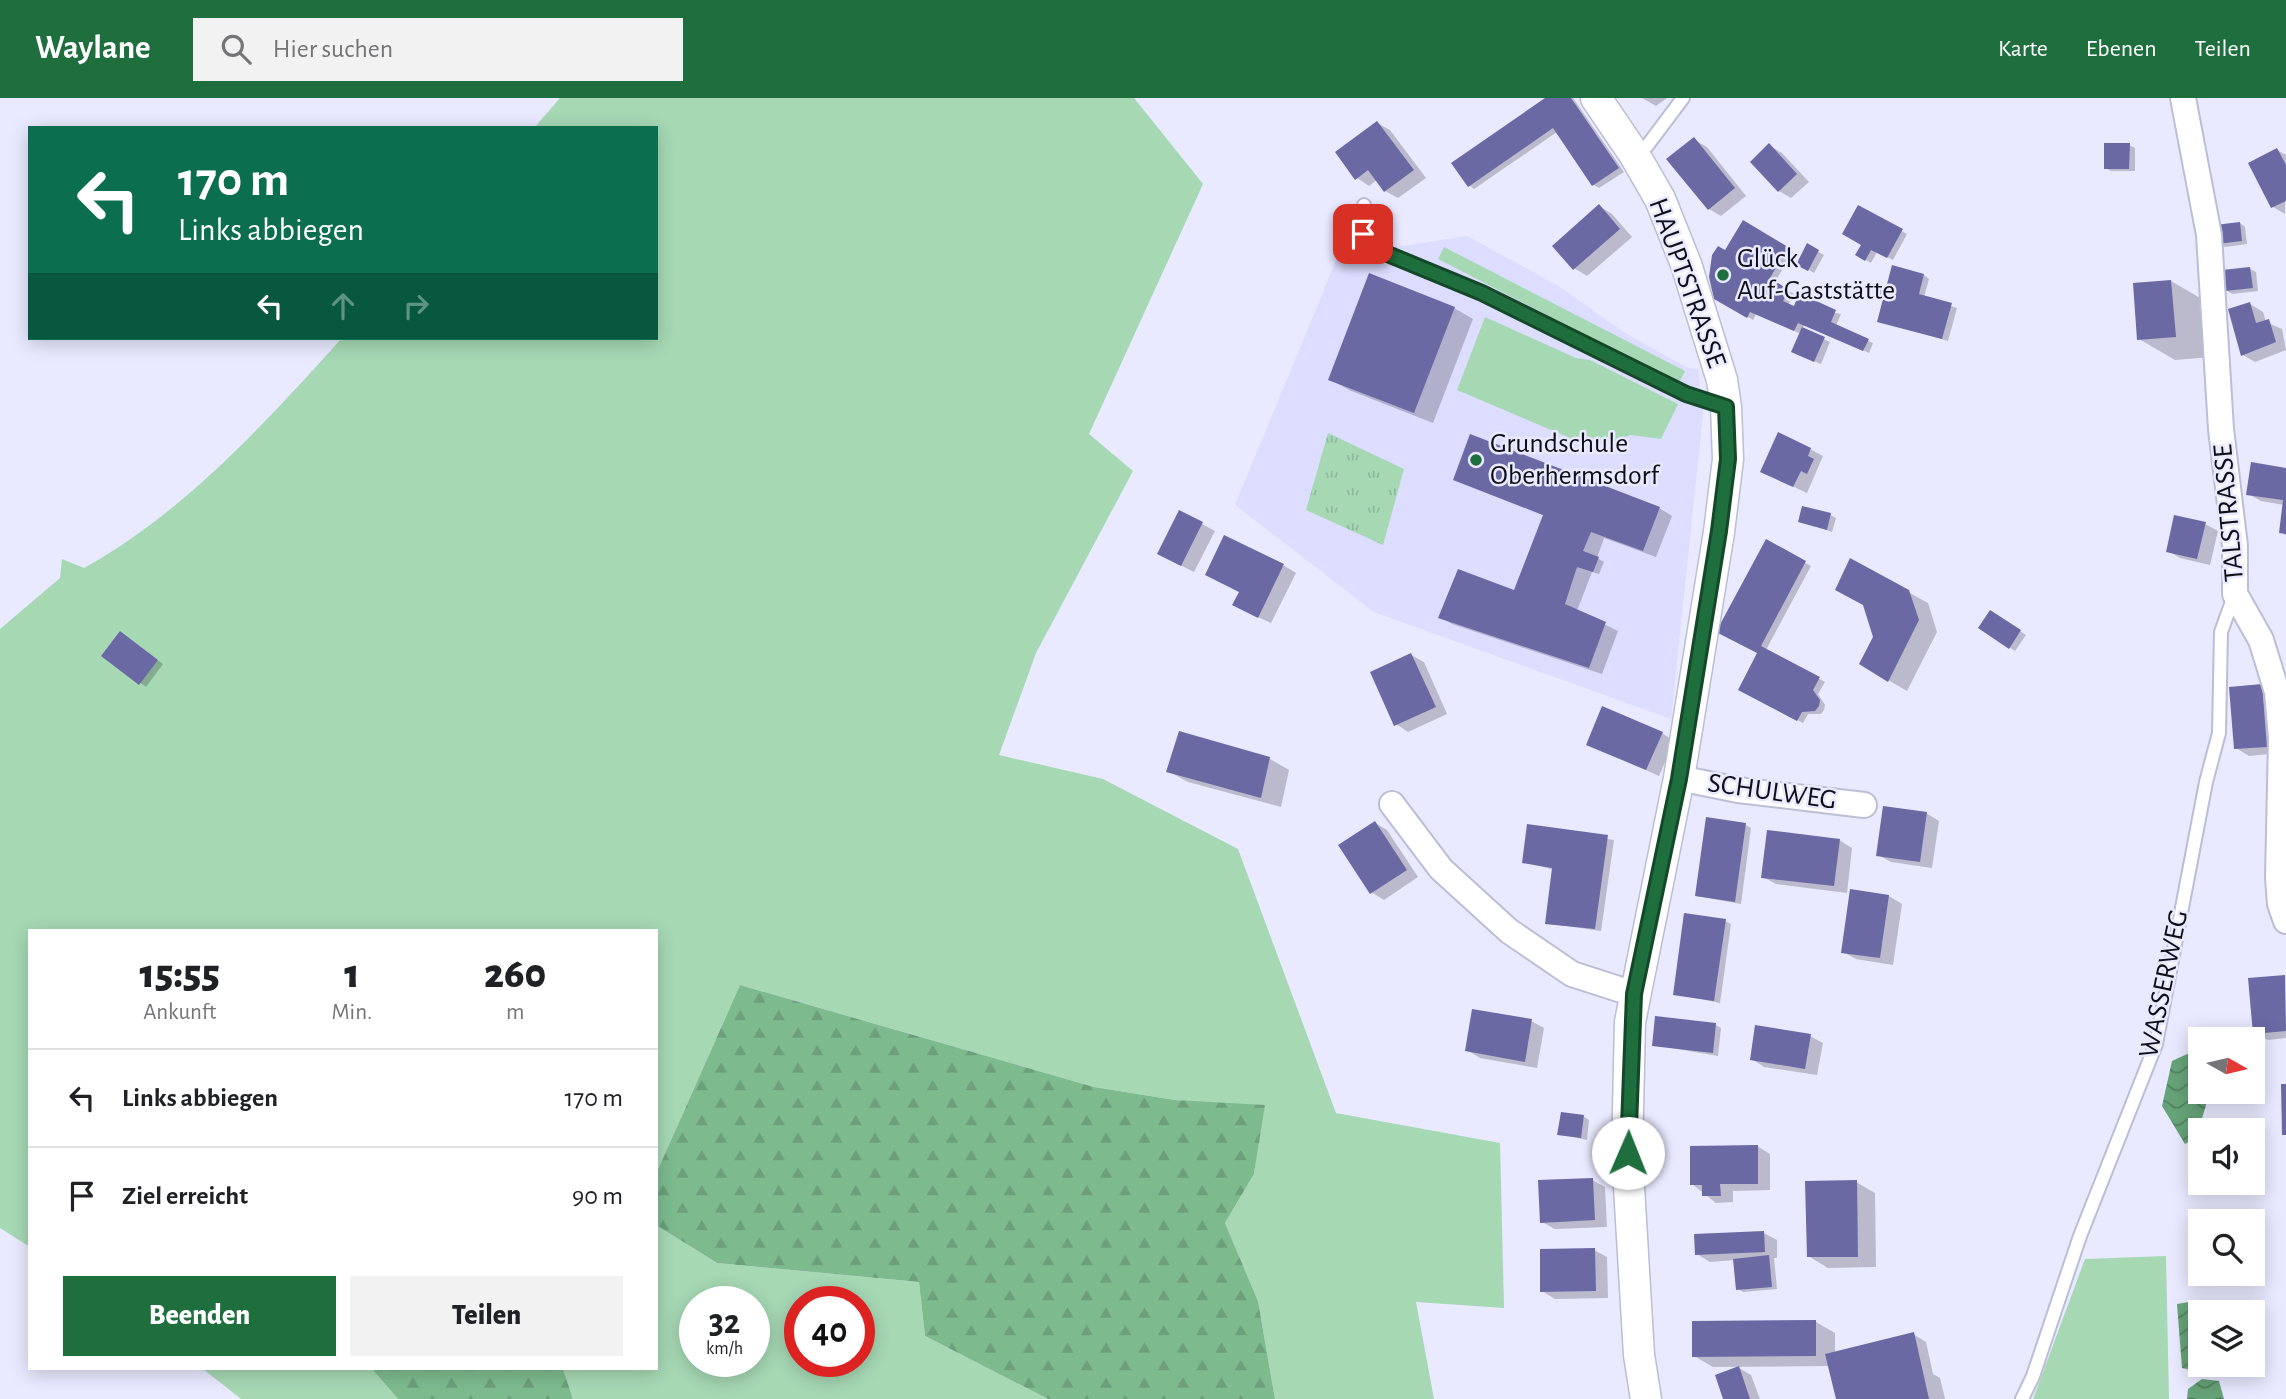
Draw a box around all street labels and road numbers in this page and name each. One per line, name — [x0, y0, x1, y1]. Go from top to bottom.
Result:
street label: HAUPTSTRASSE — [1643, 194, 1731, 372]
street label: TALSTRASSE — [2209, 443, 2249, 583]
street label: SCHULWEG — [1706, 769, 1838, 815]
street label: WASSERWEG — [2135, 908, 2193, 1060]

